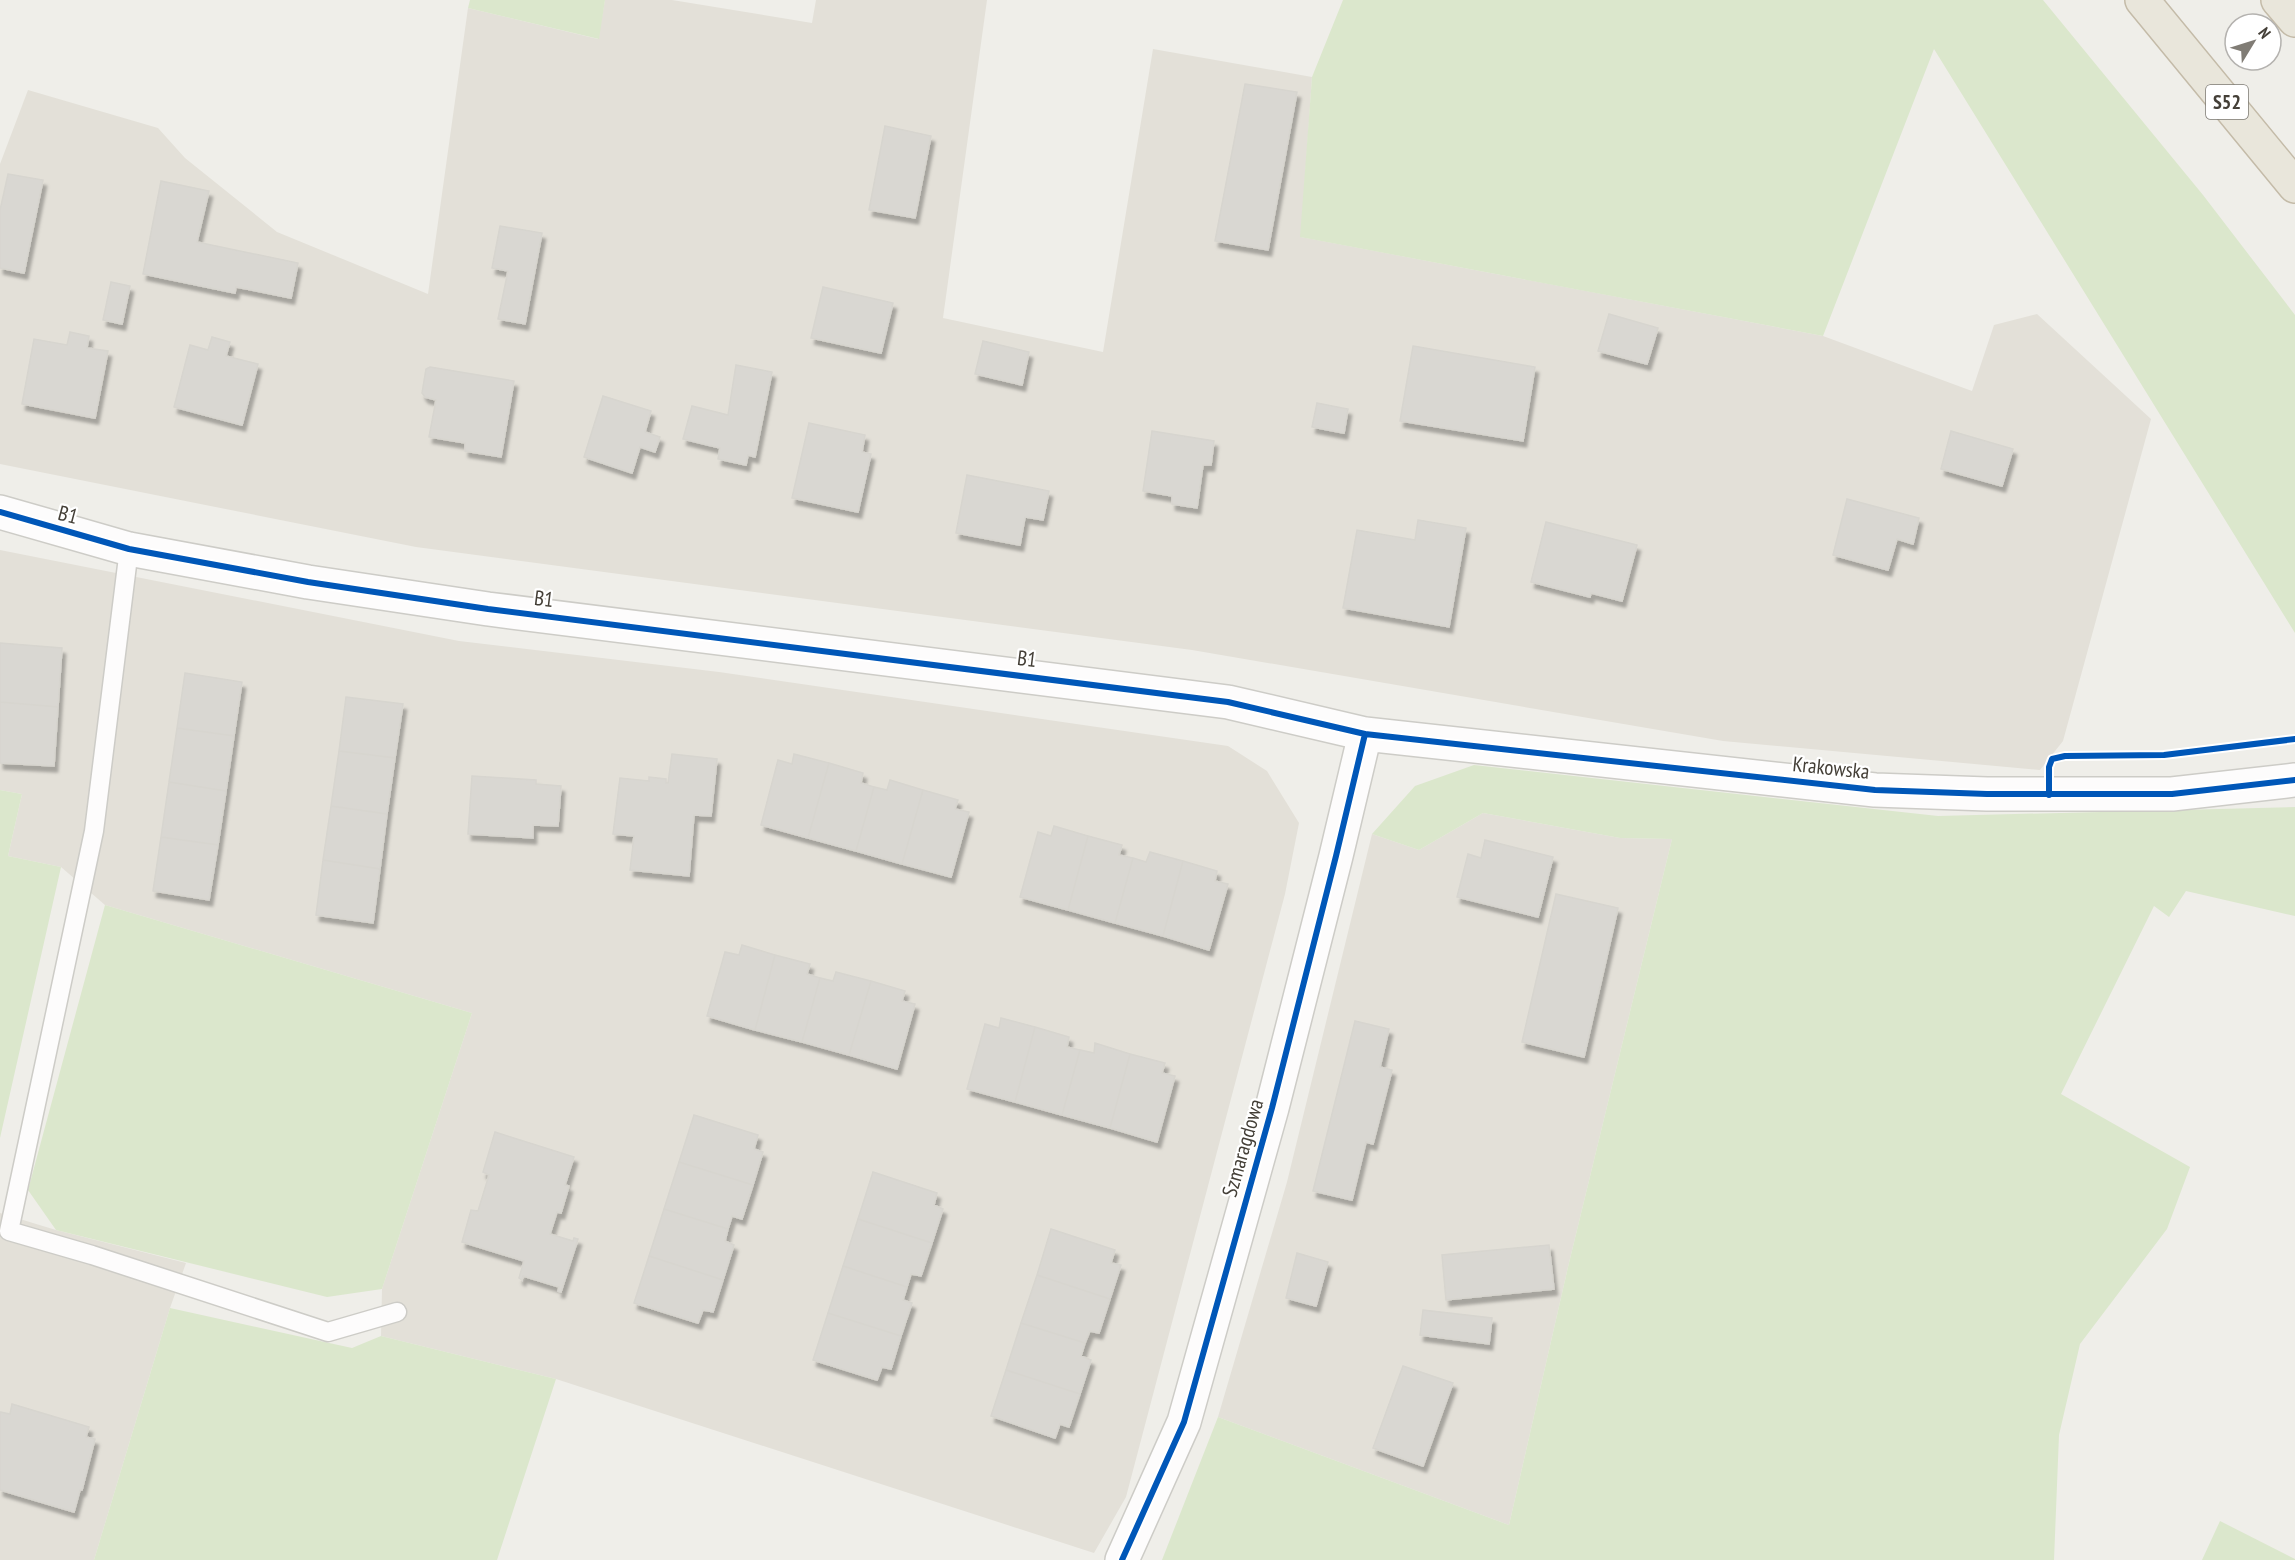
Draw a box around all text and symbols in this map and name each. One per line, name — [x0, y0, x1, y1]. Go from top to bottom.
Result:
north arrow — [2223, 12, 2283, 72]
text: N — [2254, 23, 2275, 42]
road number: S52 — [2206, 85, 2248, 119]
street label: B1 — [55, 499, 81, 530]
street label: B1 — [533, 584, 555, 613]
street label: B1 — [1016, 644, 1038, 673]
street label: Krakowska — [1791, 750, 1871, 785]
street label: Szmaragdowa — [1216, 1096, 1269, 1200]

